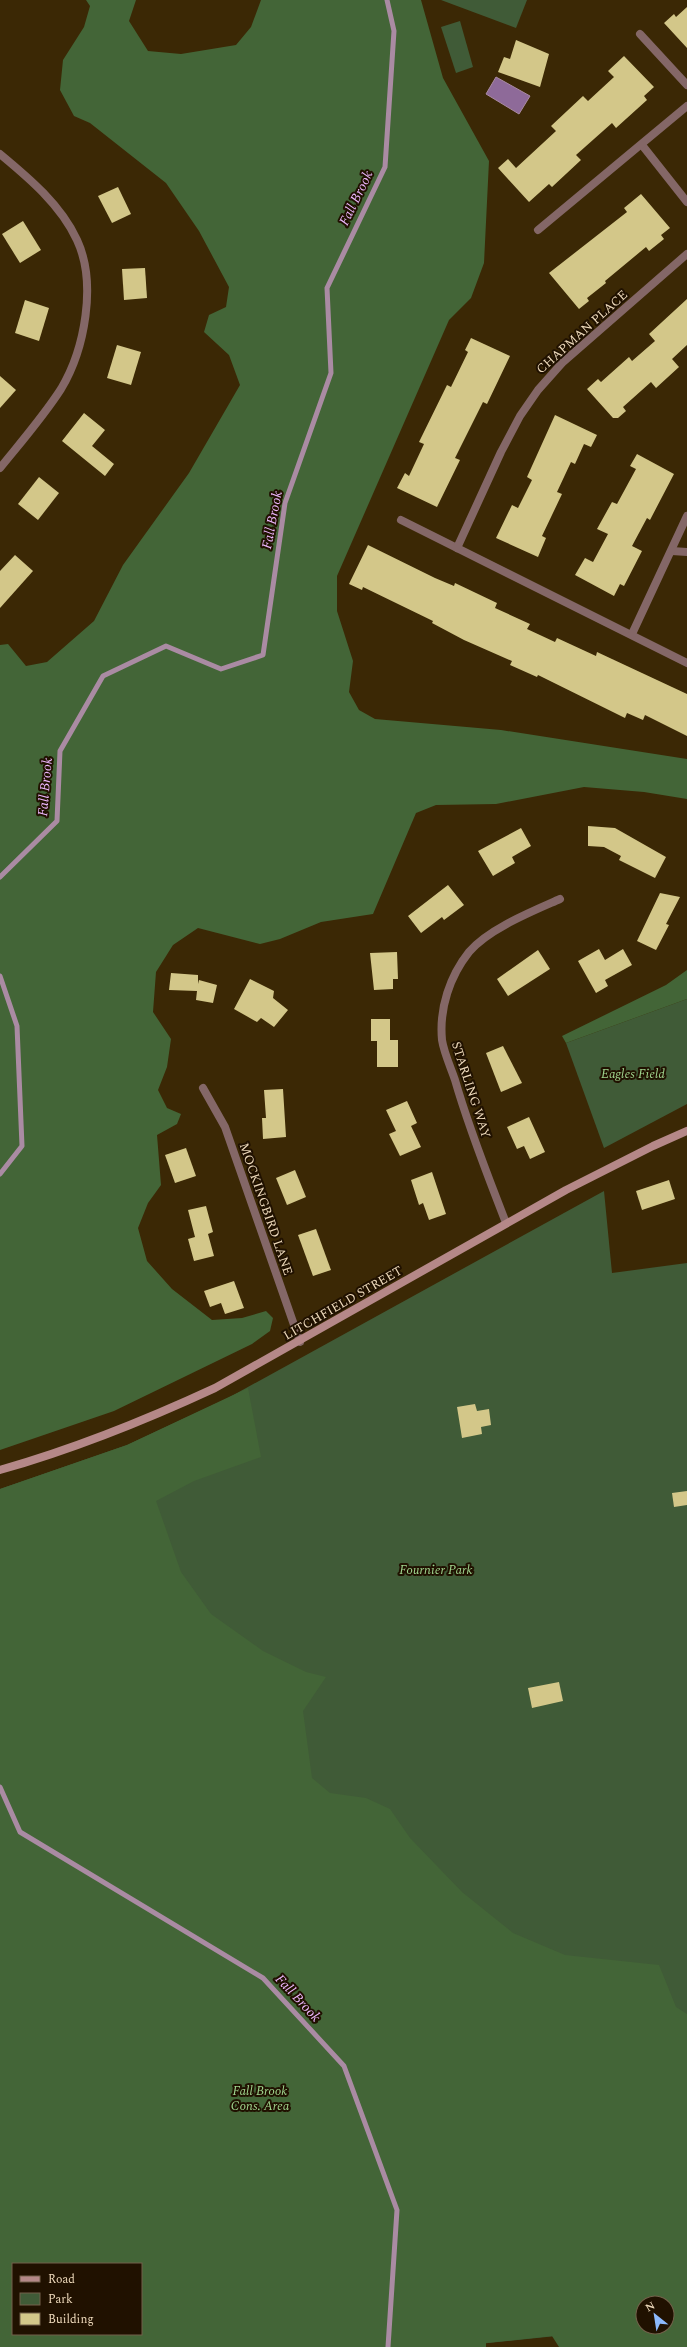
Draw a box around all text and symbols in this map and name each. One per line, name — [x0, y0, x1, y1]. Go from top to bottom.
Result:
water label: Fall Brook — [334, 166, 379, 229]
street label: CHAPMAN PLACE — [532, 285, 632, 379]
water label: Fall Brook — [256, 489, 288, 551]
water label: Fall Brook — [32, 756, 58, 817]
street label: STARLING WAY — [446, 1039, 496, 1141]
park label: Eagles Field — [601, 1064, 665, 1084]
street label: MOCKINGBIRD LANE — [234, 1140, 298, 1278]
street label: LITCHFIELD STREET — [280, 1261, 407, 1345]
park label: Fournier Park — [399, 1560, 473, 1580]
water label: Fall Brook — [270, 1969, 326, 2027]
park label: Fall Brook Cons. Area — [231, 2081, 290, 2116]
legend — [12, 2263, 142, 2335]
text: Road — [48, 2270, 75, 2289]
text: Park — [48, 2290, 73, 2309]
north arrow — [635, 2295, 675, 2335]
text: N — [642, 2297, 658, 2316]
text: Building — [48, 2310, 94, 2329]

